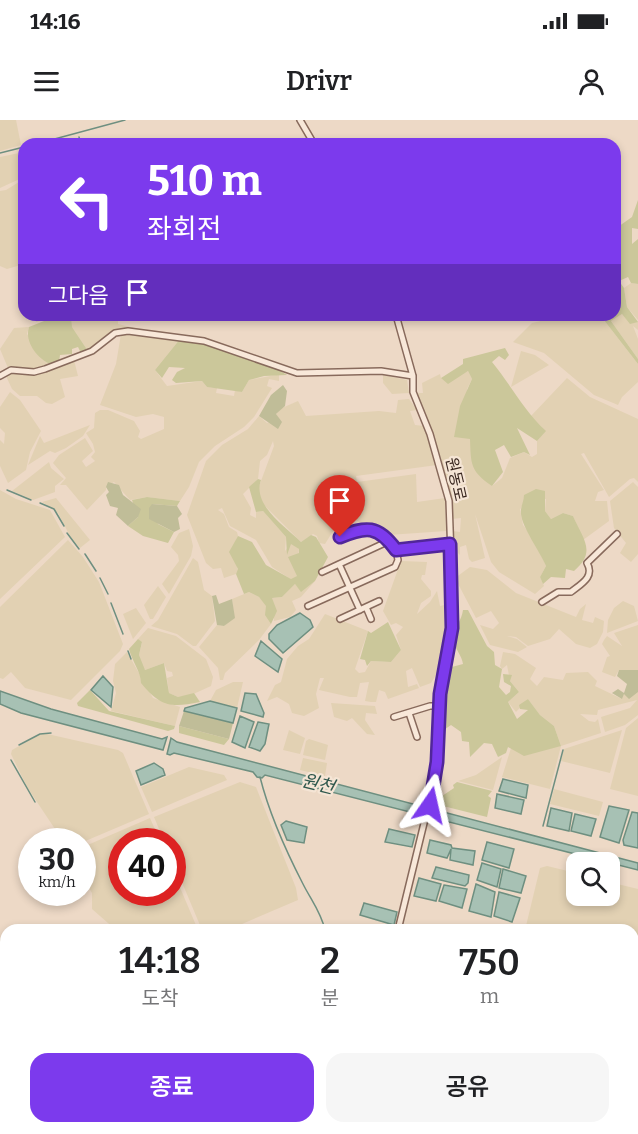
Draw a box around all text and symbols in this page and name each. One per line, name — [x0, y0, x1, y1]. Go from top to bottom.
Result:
text: 14:16 — [30, 8, 81, 35]
icon: menu — [30, 65, 63, 98]
text: Drivr — [286, 65, 352, 97]
icon: person — [575, 65, 608, 98]
text: 510 m — [147, 156, 262, 206]
icon: left — [48, 162, 126, 240]
text: 좌회전 — [147, 213, 222, 245]
icon: arrive — [121, 276, 154, 309]
text: 그다음 — [48, 282, 109, 309]
street label: 원동로 — [442, 455, 470, 503]
pin — [314, 475, 365, 537]
icon: arrive — [323, 484, 356, 517]
water label: 원천 — [299, 769, 339, 799]
position arrow — [398, 773, 462, 837]
speed limit sign: 40 — [108, 828, 186, 906]
text: 30 — [39, 842, 75, 878]
map controls — [566, 852, 620, 906]
button: search — [566, 852, 620, 906]
text: km/h — [38, 873, 76, 891]
text: 14:18 — [119, 939, 201, 983]
text: 2 — [320, 939, 340, 983]
text: 750 — [459, 941, 520, 985]
text: m — [480, 984, 499, 1008]
text: 도착 — [142, 986, 178, 1010]
text: 분 — [321, 986, 339, 1010]
button: 종료 — [30, 1053, 314, 1122]
button: 공유 — [326, 1053, 609, 1122]

